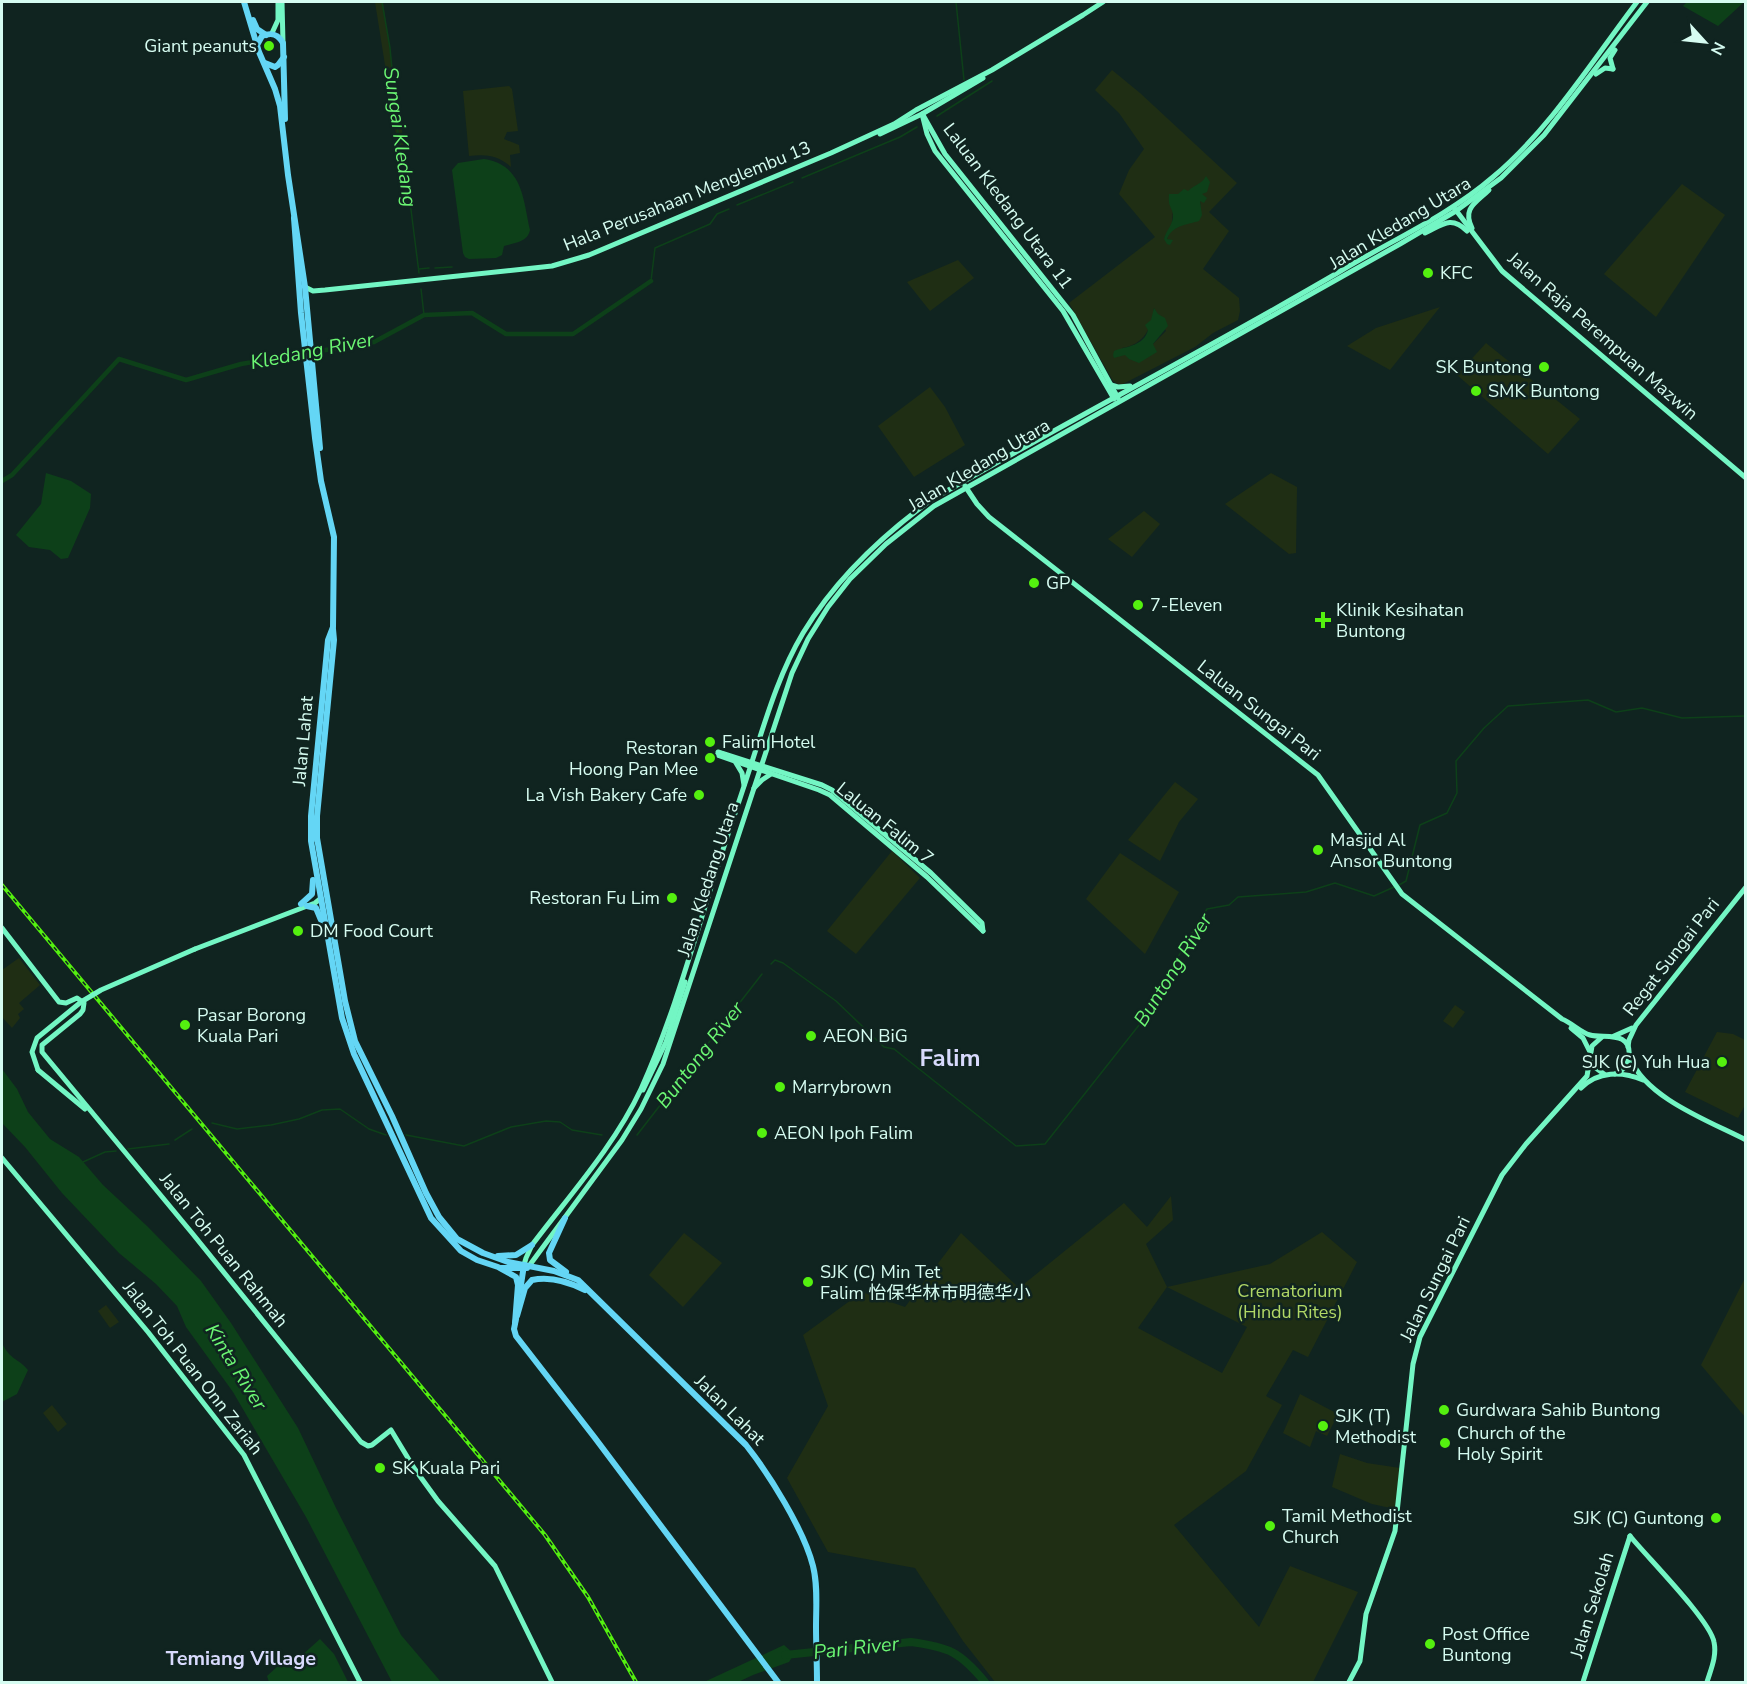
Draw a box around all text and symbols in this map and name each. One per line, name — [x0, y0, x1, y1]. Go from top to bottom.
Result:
north arrow — [1675, 12, 1735, 72]
place label: Giant peanuts — [144, 34, 257, 58]
text: N — [1705, 38, 1730, 59]
marker: Giant peanuts — [262, 39, 276, 53]
water label: Sungai Kledang — [377, 65, 423, 209]
street label: Laluan Kledang Utara 11 — [938, 118, 1078, 294]
street label: Hala Perusahaan Menglembu 13 — [560, 135, 814, 257]
street label: Jalan Kledang Utara — [1324, 171, 1475, 275]
street label: Jalan Raja Perempuan Mazwin — [1502, 246, 1703, 425]
place label: KFC — [1440, 261, 1473, 285]
marker: KFC — [1421, 266, 1435, 280]
water label: Kledang River — [248, 326, 377, 376]
place label: SK Buntong — [1436, 355, 1532, 379]
marker: SK Buntong — [1537, 360, 1551, 374]
place label: SMK Buntong — [1488, 379, 1600, 403]
marker: SMK Buntong — [1469, 384, 1483, 398]
street label: Jalan Kledang Utara — [903, 413, 1054, 517]
place label: GP — [1046, 571, 1070, 595]
marker: GP — [1027, 576, 1041, 590]
place label: 7-Eleven — [1150, 593, 1223, 617]
marker: 7-Eleven — [1131, 598, 1145, 612]
place label: Klinik Kesihatan Buntong — [1336, 598, 1464, 643]
marker: Klinik Kesihatan Buntong — [1314, 611, 1332, 629]
street label: Laluan Sungai Pari — [1192, 654, 1326, 766]
street label: Jalan Lahat — [287, 694, 319, 788]
place label: Falim Hotel — [722, 730, 816, 754]
marker: Falim Hotel — [703, 735, 717, 749]
place label: Restoran Hoong Pan Mee — [569, 736, 698, 781]
marker: Restoran Hoong Pan Mee — [703, 751, 717, 765]
street label: Laluan Falim 7 — [831, 776, 939, 870]
place label: La Vish Bakery Cafe — [525, 783, 687, 807]
marker: La Vish Bakery Cafe — [692, 788, 706, 802]
street label: Jalan Kledang Utara — [671, 799, 744, 960]
place label: Masjid Al Ansor Buntong — [1330, 828, 1453, 873]
marker: Masjid Al Ansor Buntong — [1311, 843, 1325, 857]
place label: Restoran Fu Lim — [529, 886, 660, 910]
marker: Restoran Fu Lim — [665, 891, 679, 905]
street label: Regat Sungai Pari — [1617, 893, 1725, 1021]
water label: Buntong River — [1128, 908, 1219, 1032]
place label: DM Food Court — [310, 919, 434, 943]
marker: DM Food Court — [291, 924, 305, 938]
water label: Buntong River — [650, 995, 751, 1114]
place label: Pasar Borong Kuala Pari — [197, 1003, 306, 1048]
marker: Pasar Borong Kuala Pari — [178, 1018, 192, 1032]
place label: AEON BiG — [823, 1024, 908, 1048]
marker: AEON BiG — [804, 1029, 818, 1043]
district label: Falim — [920, 1042, 980, 1074]
place label: SJK (C) Yuh Hua — [1582, 1050, 1710, 1074]
marker: SJK (C) Yuh Hua — [1715, 1055, 1729, 1069]
place label: Marrybrown — [792, 1075, 892, 1099]
marker: Marrybrown — [773, 1080, 787, 1094]
place label: AEON Ipoh Falim — [774, 1121, 913, 1145]
marker: AEON Ipoh Falim — [755, 1126, 769, 1140]
street label: Jalan Toh Puan Rahmah — [154, 1167, 294, 1332]
street label: Jalan Sungai Pari — [1394, 1212, 1476, 1347]
place label: SJK (C) Min Tet Falim 怡保华林市明德华小 — [820, 1260, 1031, 1305]
street label: Jalan Toh Puan Onn Zariah — [117, 1275, 268, 1460]
marker: SJK (C) Min Tet Falim 怡保华林市明德华小 — [801, 1275, 815, 1289]
park label: Crematorium (Hindu Rites) — [1237, 1279, 1343, 1324]
water label: Kinta River — [199, 1319, 274, 1416]
street label: Jalan Lahat — [689, 1369, 771, 1451]
place label: Gurdwara Sahib Buntong — [1456, 1398, 1661, 1422]
marker: Gurdwara Sahib Buntong — [1437, 1403, 1451, 1417]
place label: SJK (T) Methodist — [1335, 1404, 1417, 1449]
marker: SJK (T) Methodist — [1316, 1419, 1330, 1433]
place label: Church of the Holy Spirit — [1457, 1421, 1566, 1466]
marker: Church of the Holy Spirit — [1438, 1436, 1452, 1450]
place label: SK Kuala Pari — [392, 1456, 500, 1480]
marker: SK Kuala Pari — [373, 1461, 387, 1475]
place label: Tamil Methodist Church — [1282, 1504, 1412, 1549]
place label: SJK (C) Guntong — [1573, 1506, 1704, 1530]
marker: SJK (C) Guntong — [1709, 1511, 1723, 1525]
marker: Tamil Methodist Church — [1263, 1519, 1277, 1533]
street label: Jalan Sekolah — [1564, 1549, 1619, 1662]
place label: Post Office Buntong — [1442, 1622, 1530, 1667]
water label: Pari River — [812, 1630, 901, 1666]
marker: Post Office Buntong — [1423, 1637, 1437, 1651]
district label: Temiang Village — [166, 1645, 316, 1672]

